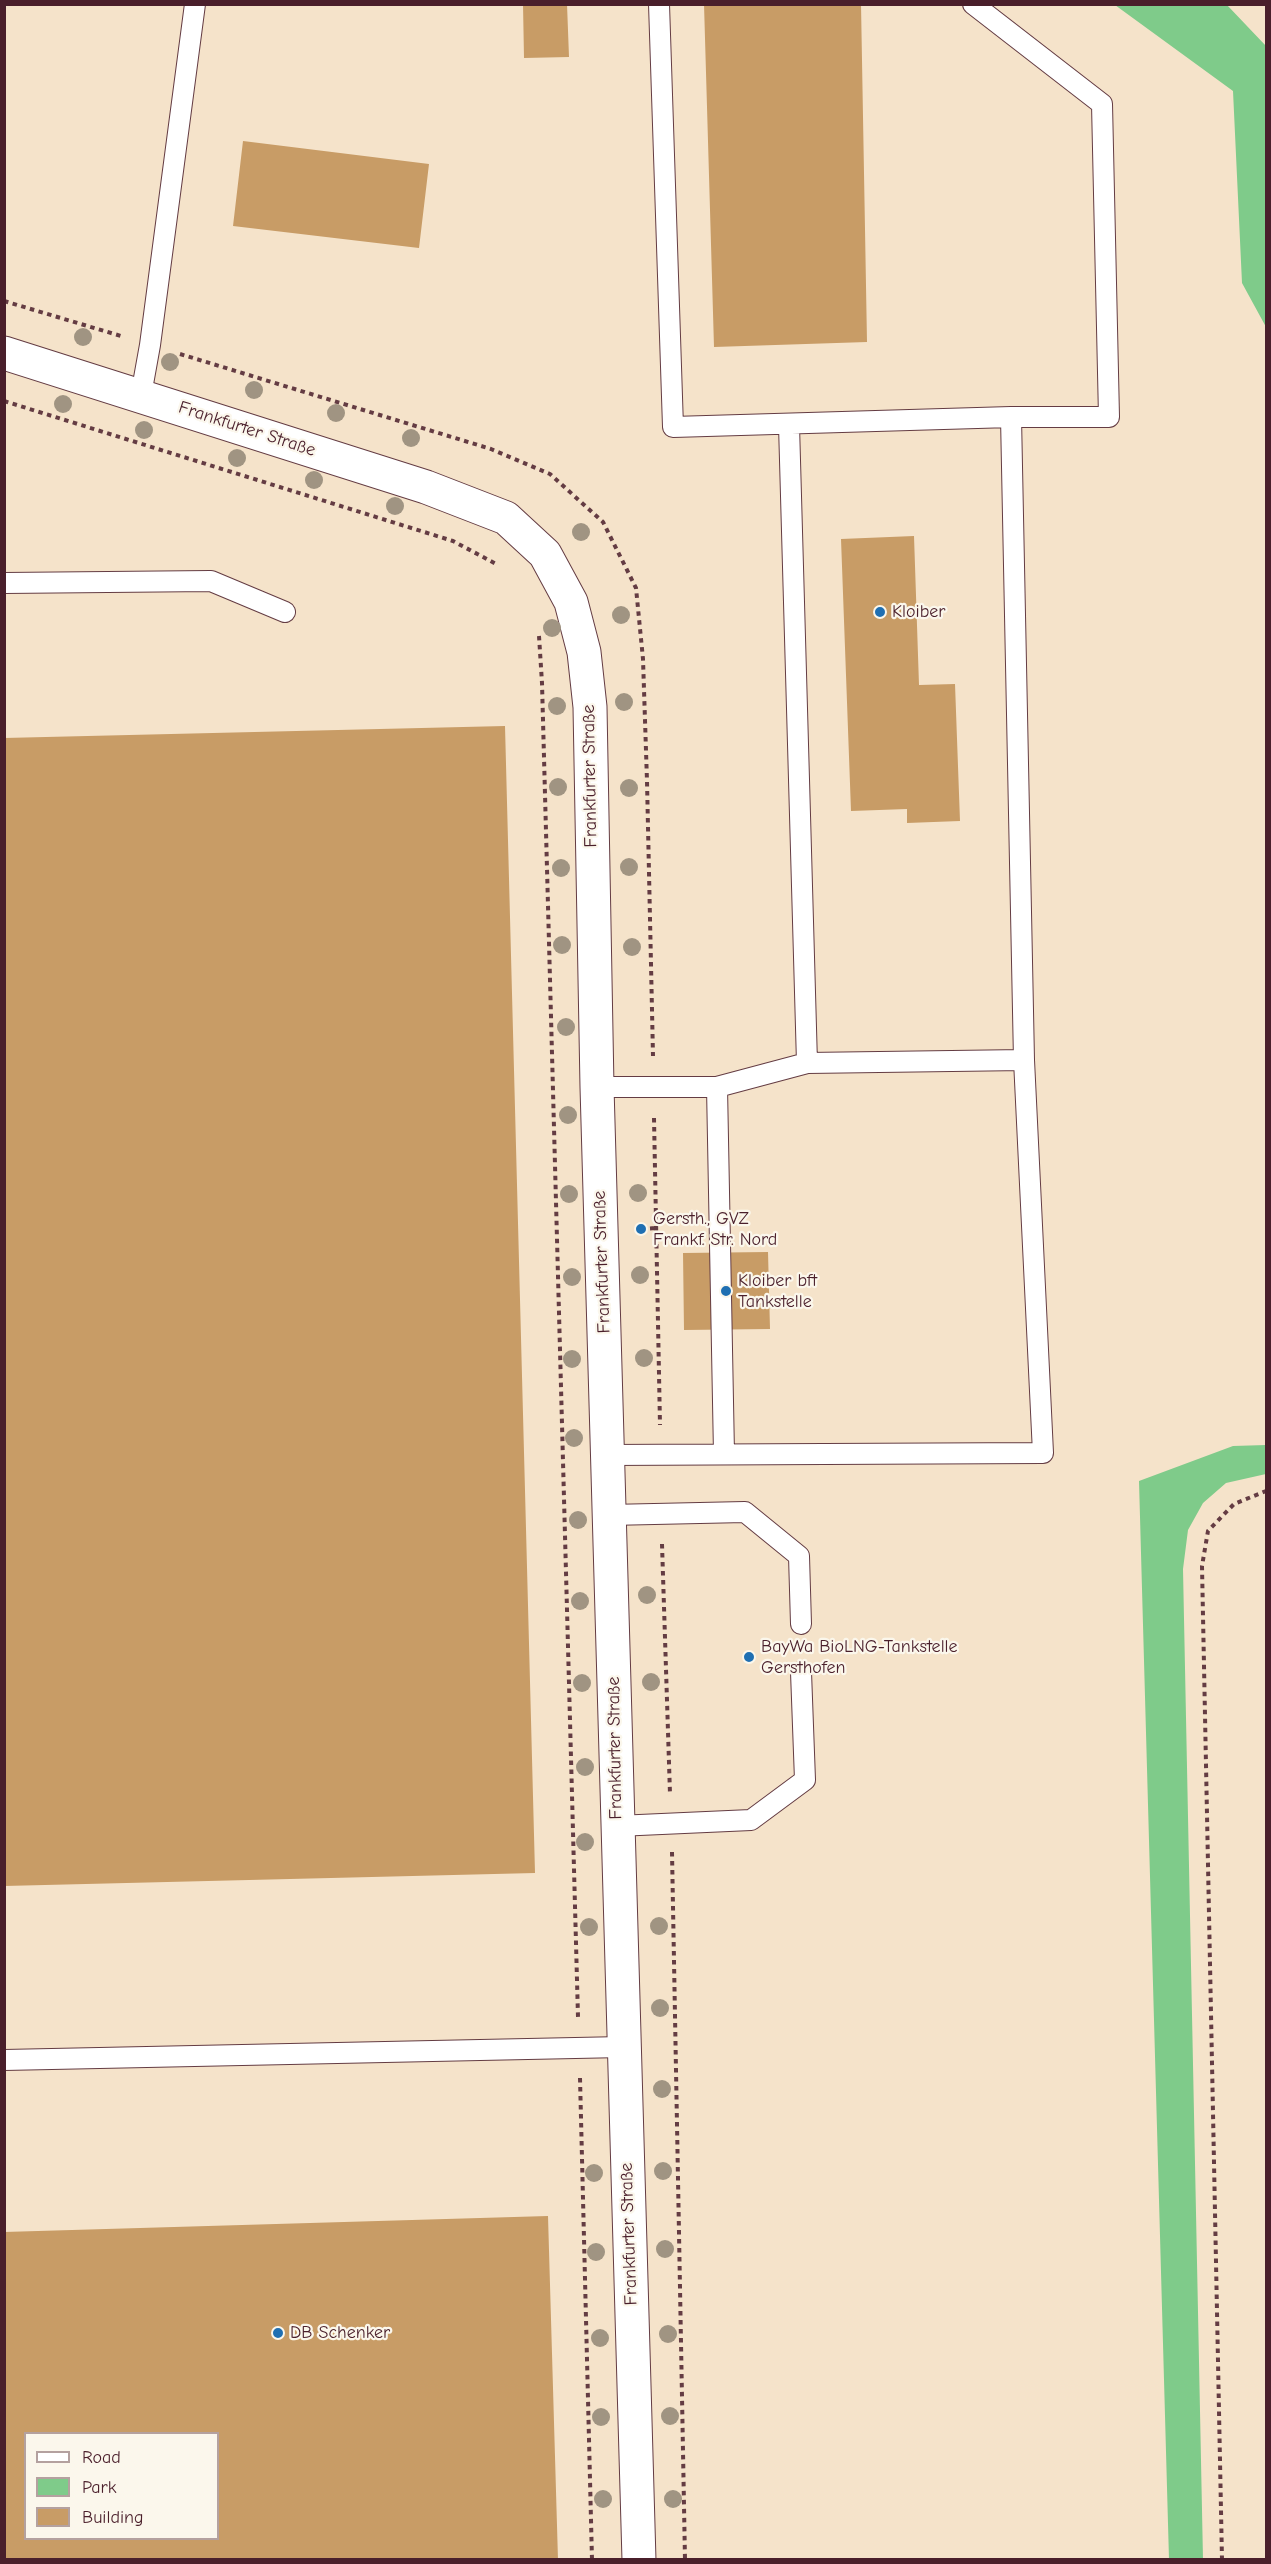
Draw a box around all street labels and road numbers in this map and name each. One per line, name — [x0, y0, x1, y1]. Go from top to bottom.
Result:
street label: Frankfurter Straße — [176, 397, 318, 461]
street label: Frankfurter Straße — [578, 704, 602, 848]
street label: Frankfurter Straße — [589, 1190, 615, 1334]
street label: Frankfurter Straße — [603, 1676, 627, 1820]
street label: Frankfurter Straße — [616, 2162, 642, 2306]

